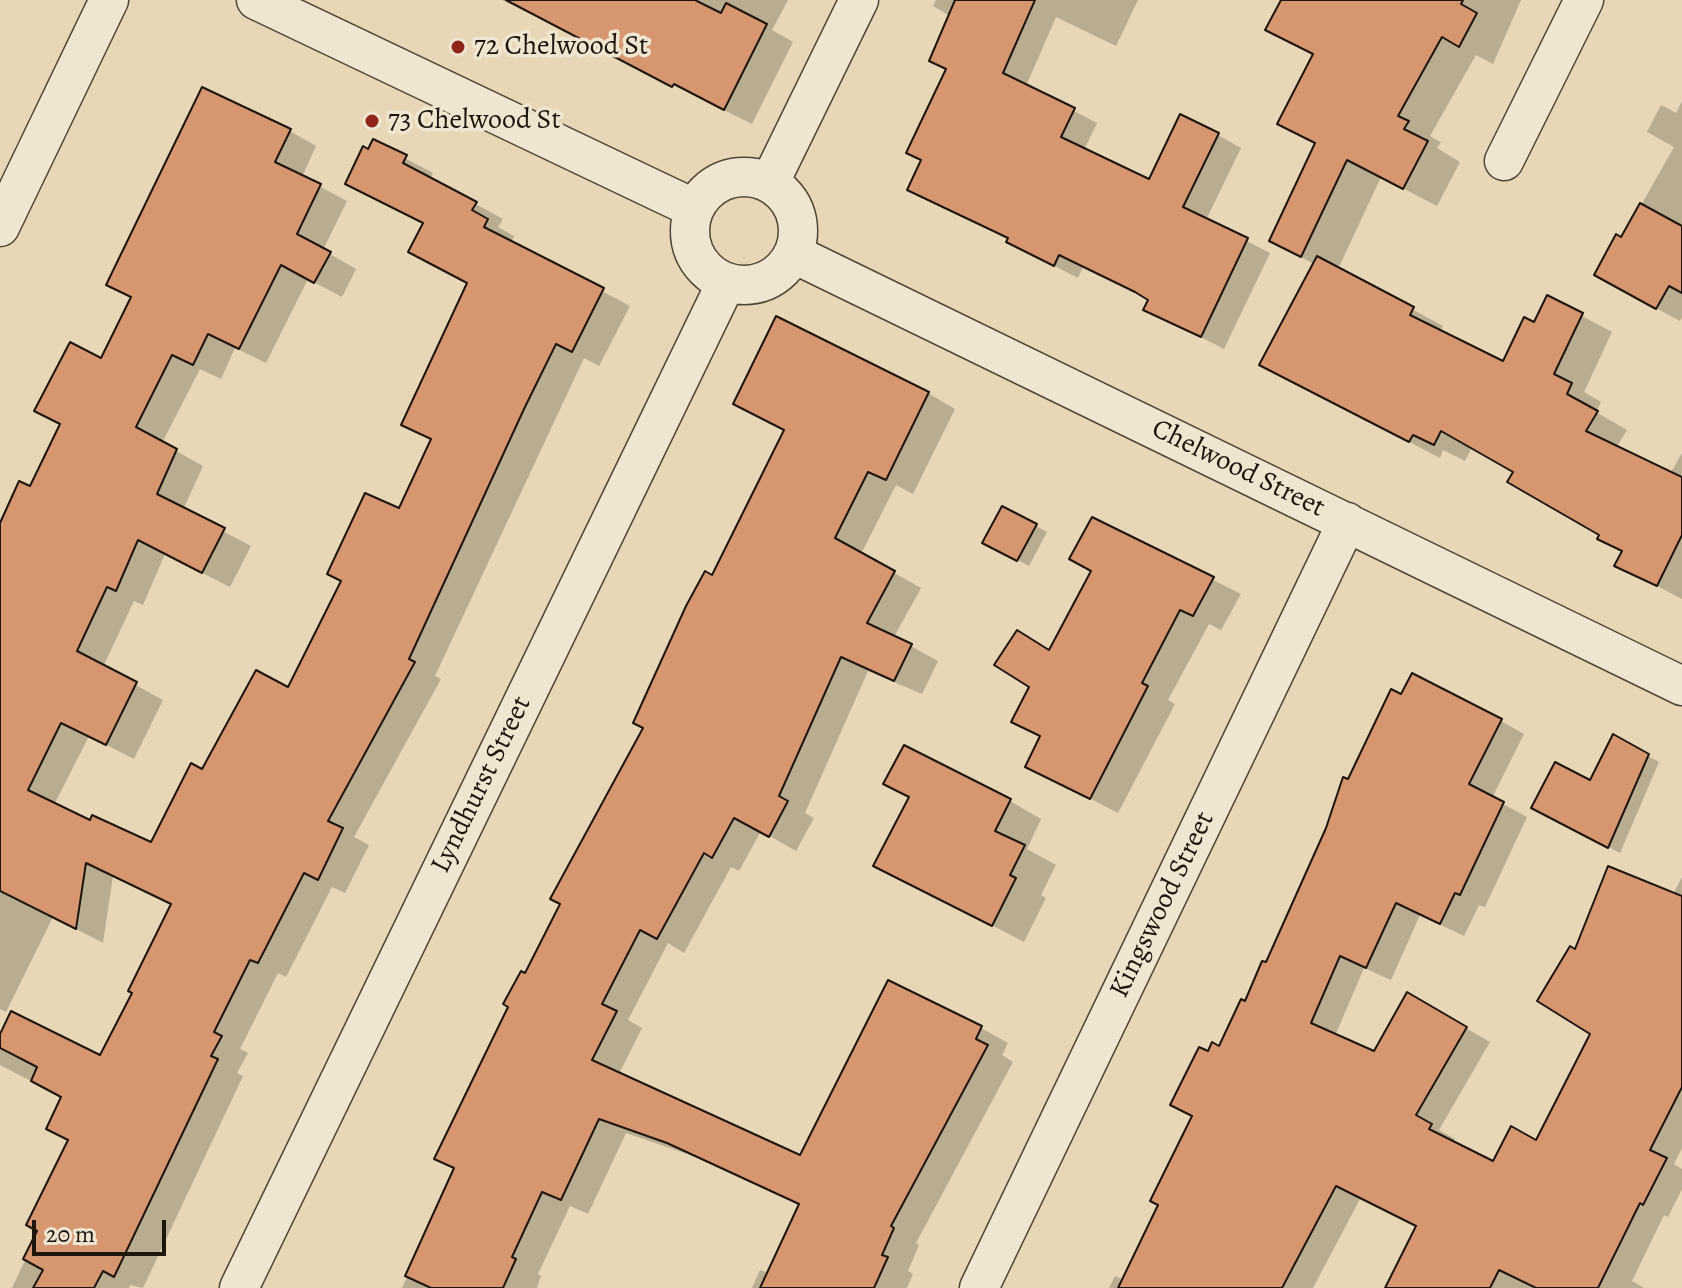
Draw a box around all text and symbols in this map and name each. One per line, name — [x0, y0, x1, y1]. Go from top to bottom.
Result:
place label: 72 Chelwood St — [474, 30, 648, 64]
marker: 72 Chelwood St — [449, 38, 467, 56]
place label: 73 Chelwood St — [388, 104, 561, 138]
marker: 73 Chelwood St — [363, 112, 381, 130]
street label: Chelwood Street — [1146, 413, 1330, 525]
street label: Lyndhurst Street — [425, 691, 539, 879]
street label: Kingswood Street — [1103, 807, 1223, 1003]
scale bar — [36, 1204, 170, 1254]
text: 20 m — [46, 1218, 95, 1250]

